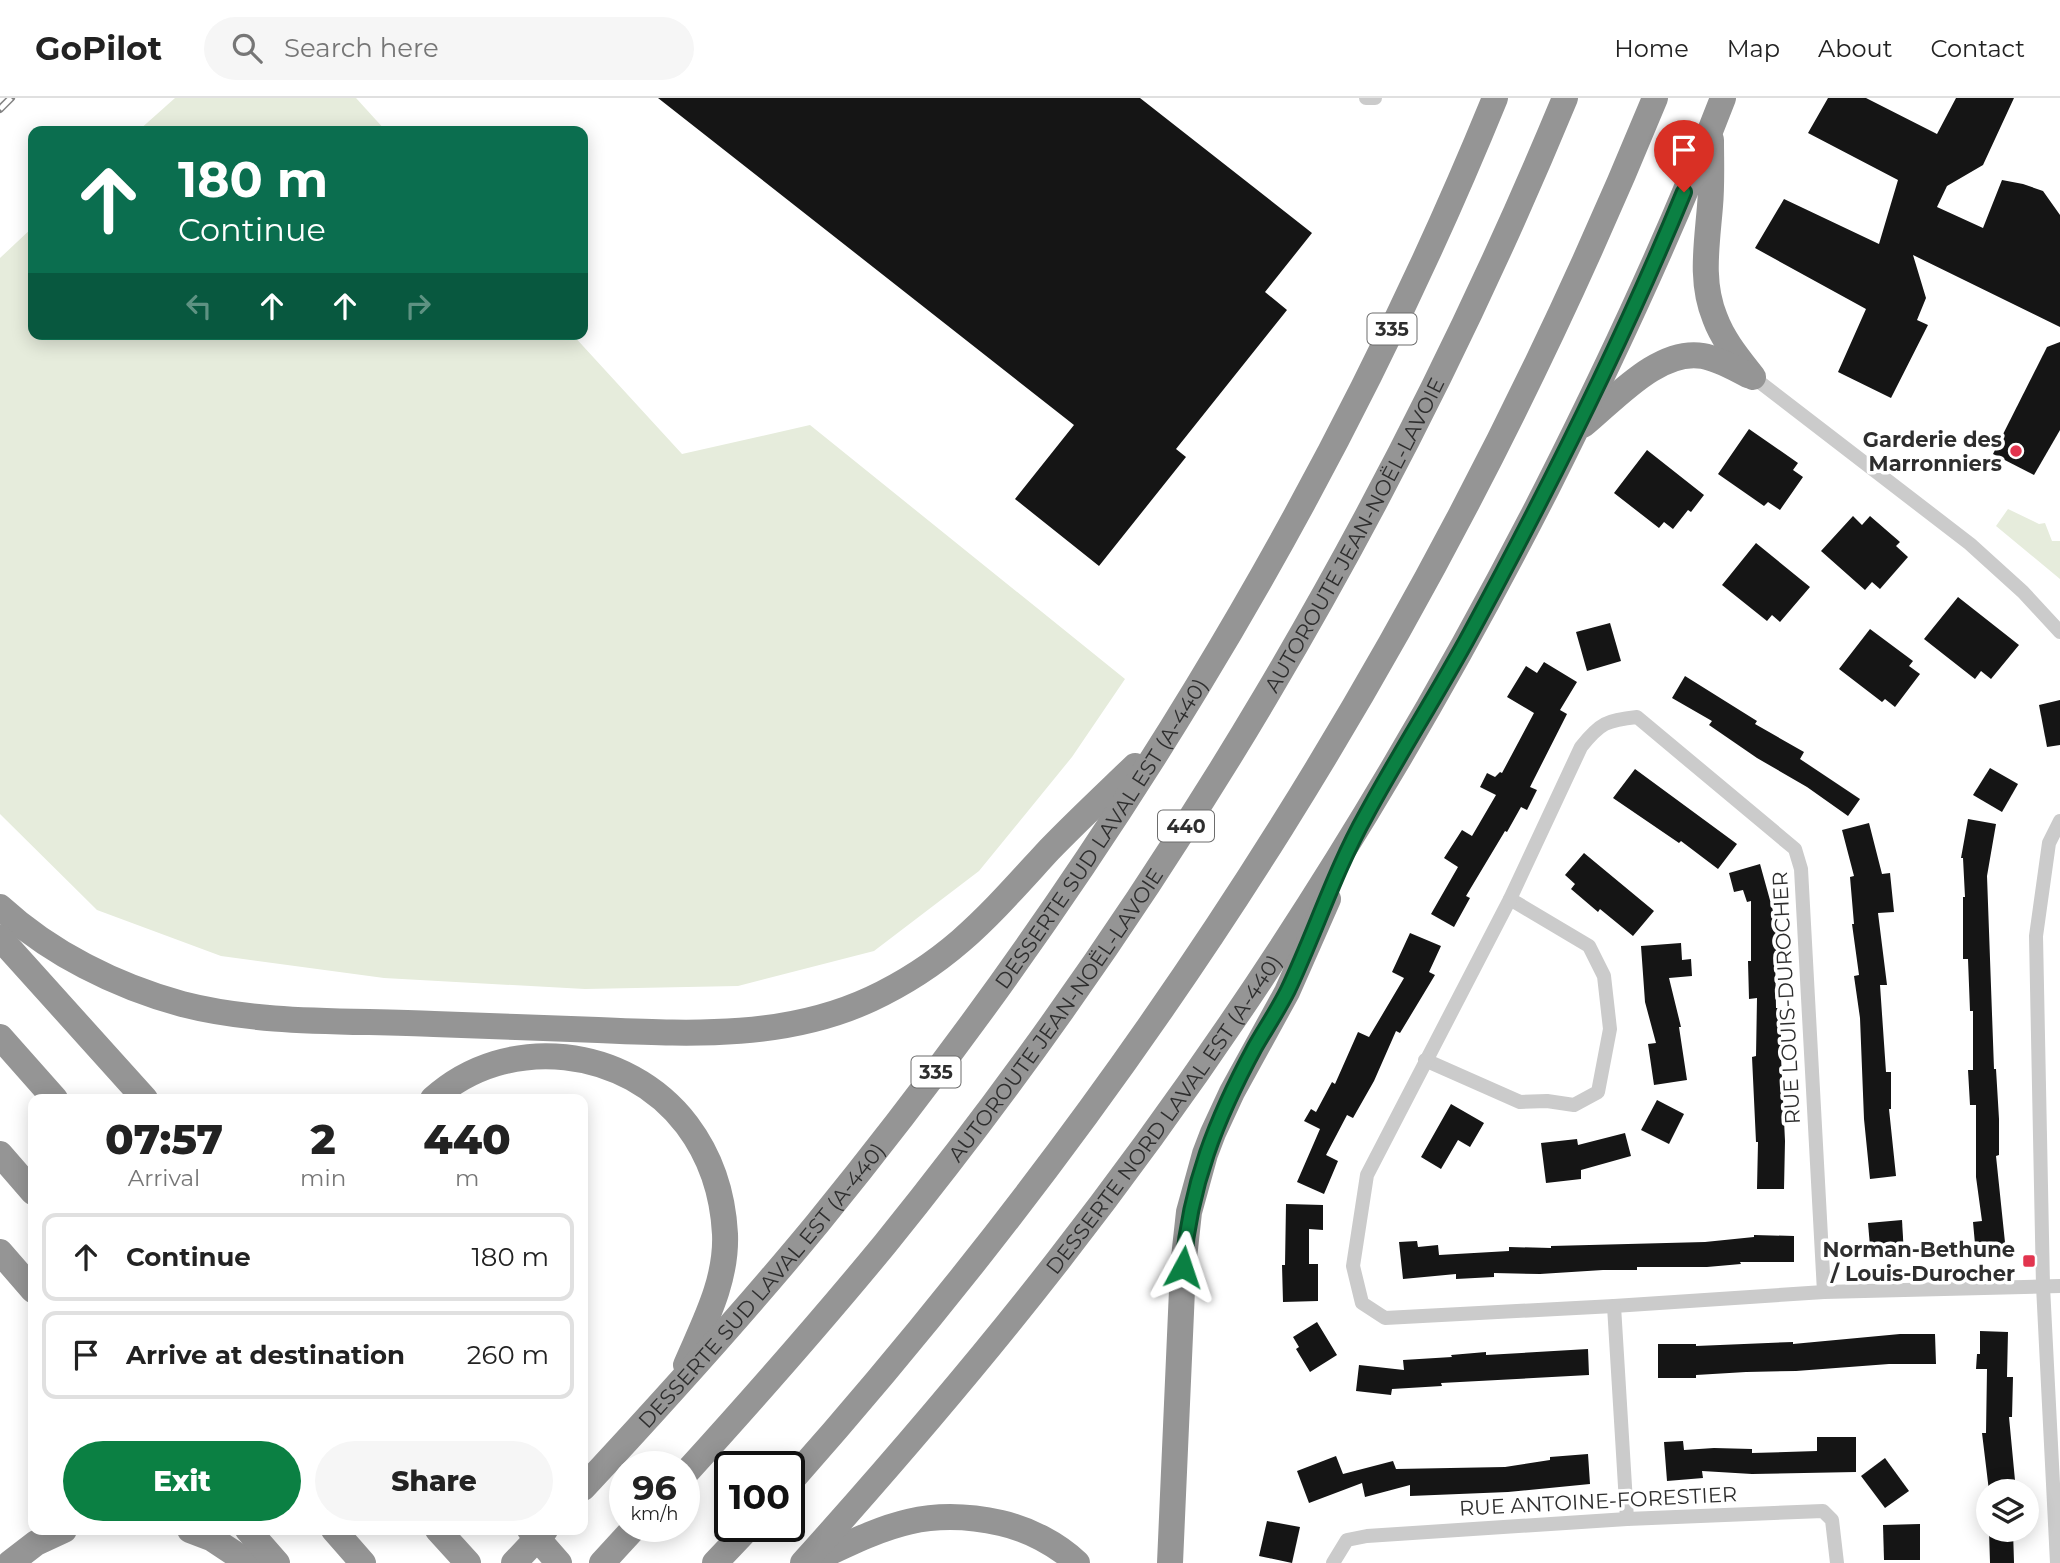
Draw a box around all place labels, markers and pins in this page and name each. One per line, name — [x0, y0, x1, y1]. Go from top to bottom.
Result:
pin — [1654, 120, 1714, 192]
place label: Garderie des Marronniers — [1863, 427, 2002, 476]
marker: Garderie des Marronniers — [2008, 443, 2024, 459]
place label: Norman-Bethune / Louis-Durocher — [1822, 1237, 2015, 1286]
marker: Norman-Bethune / Louis-Durocher — [2021, 1253, 2037, 1269]

